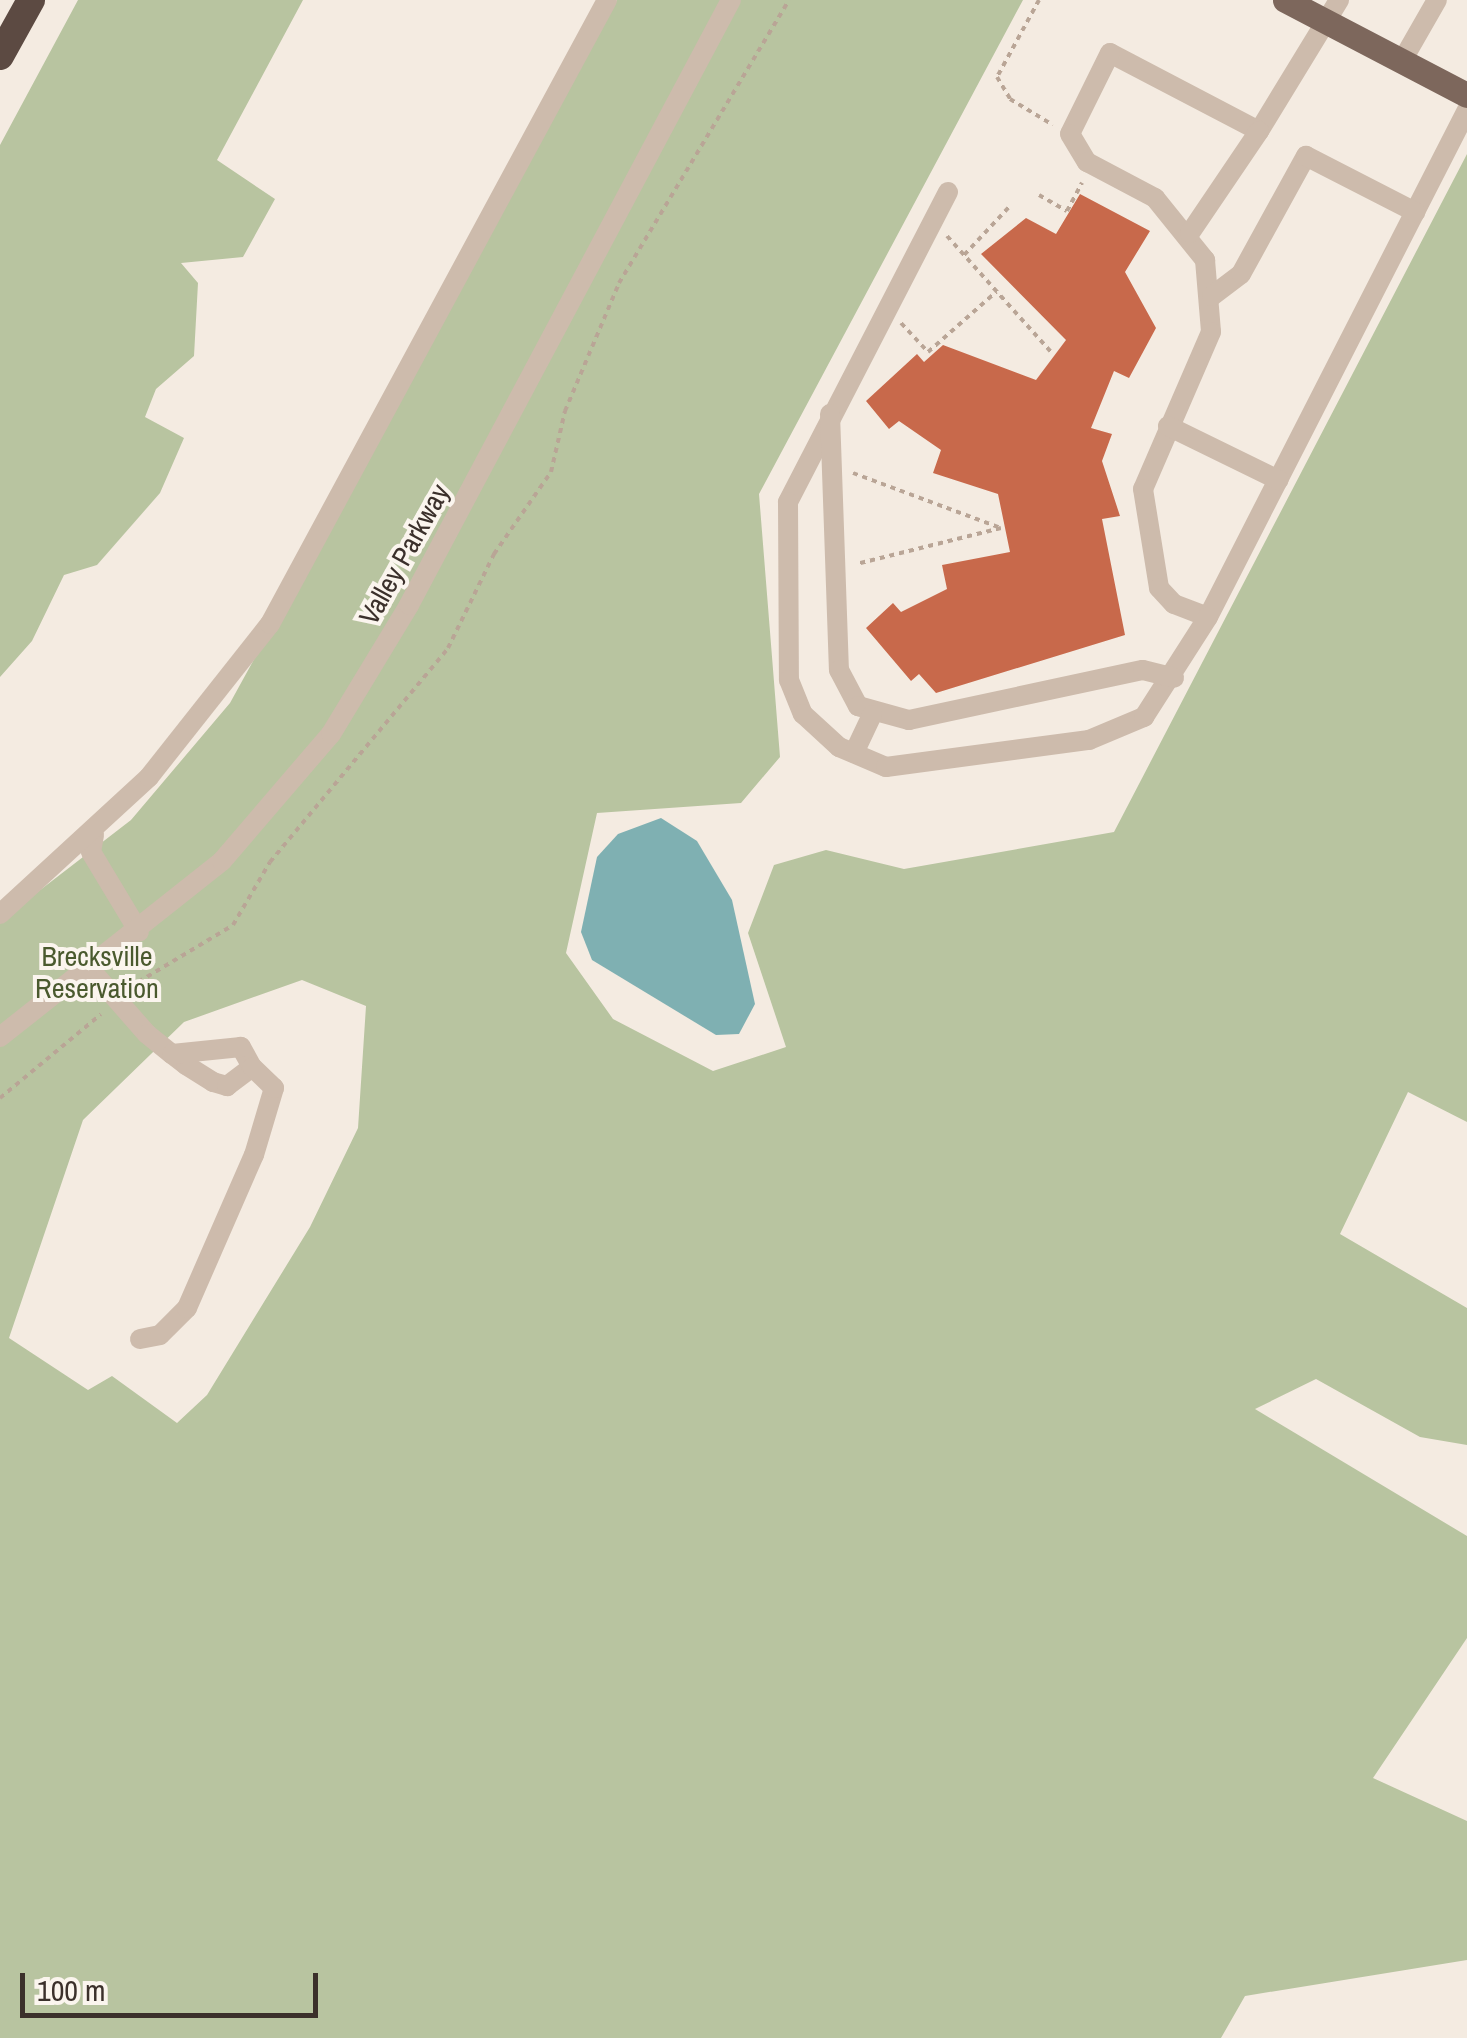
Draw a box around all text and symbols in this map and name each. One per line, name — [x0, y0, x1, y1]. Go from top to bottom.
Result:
street label: Valley Parkway — [352, 478, 456, 630]
park label: Brecksville Reservation — [35, 939, 159, 1005]
scale bar — [25, 1953, 322, 2015]
text: 100 m — [37, 1970, 105, 2010]

